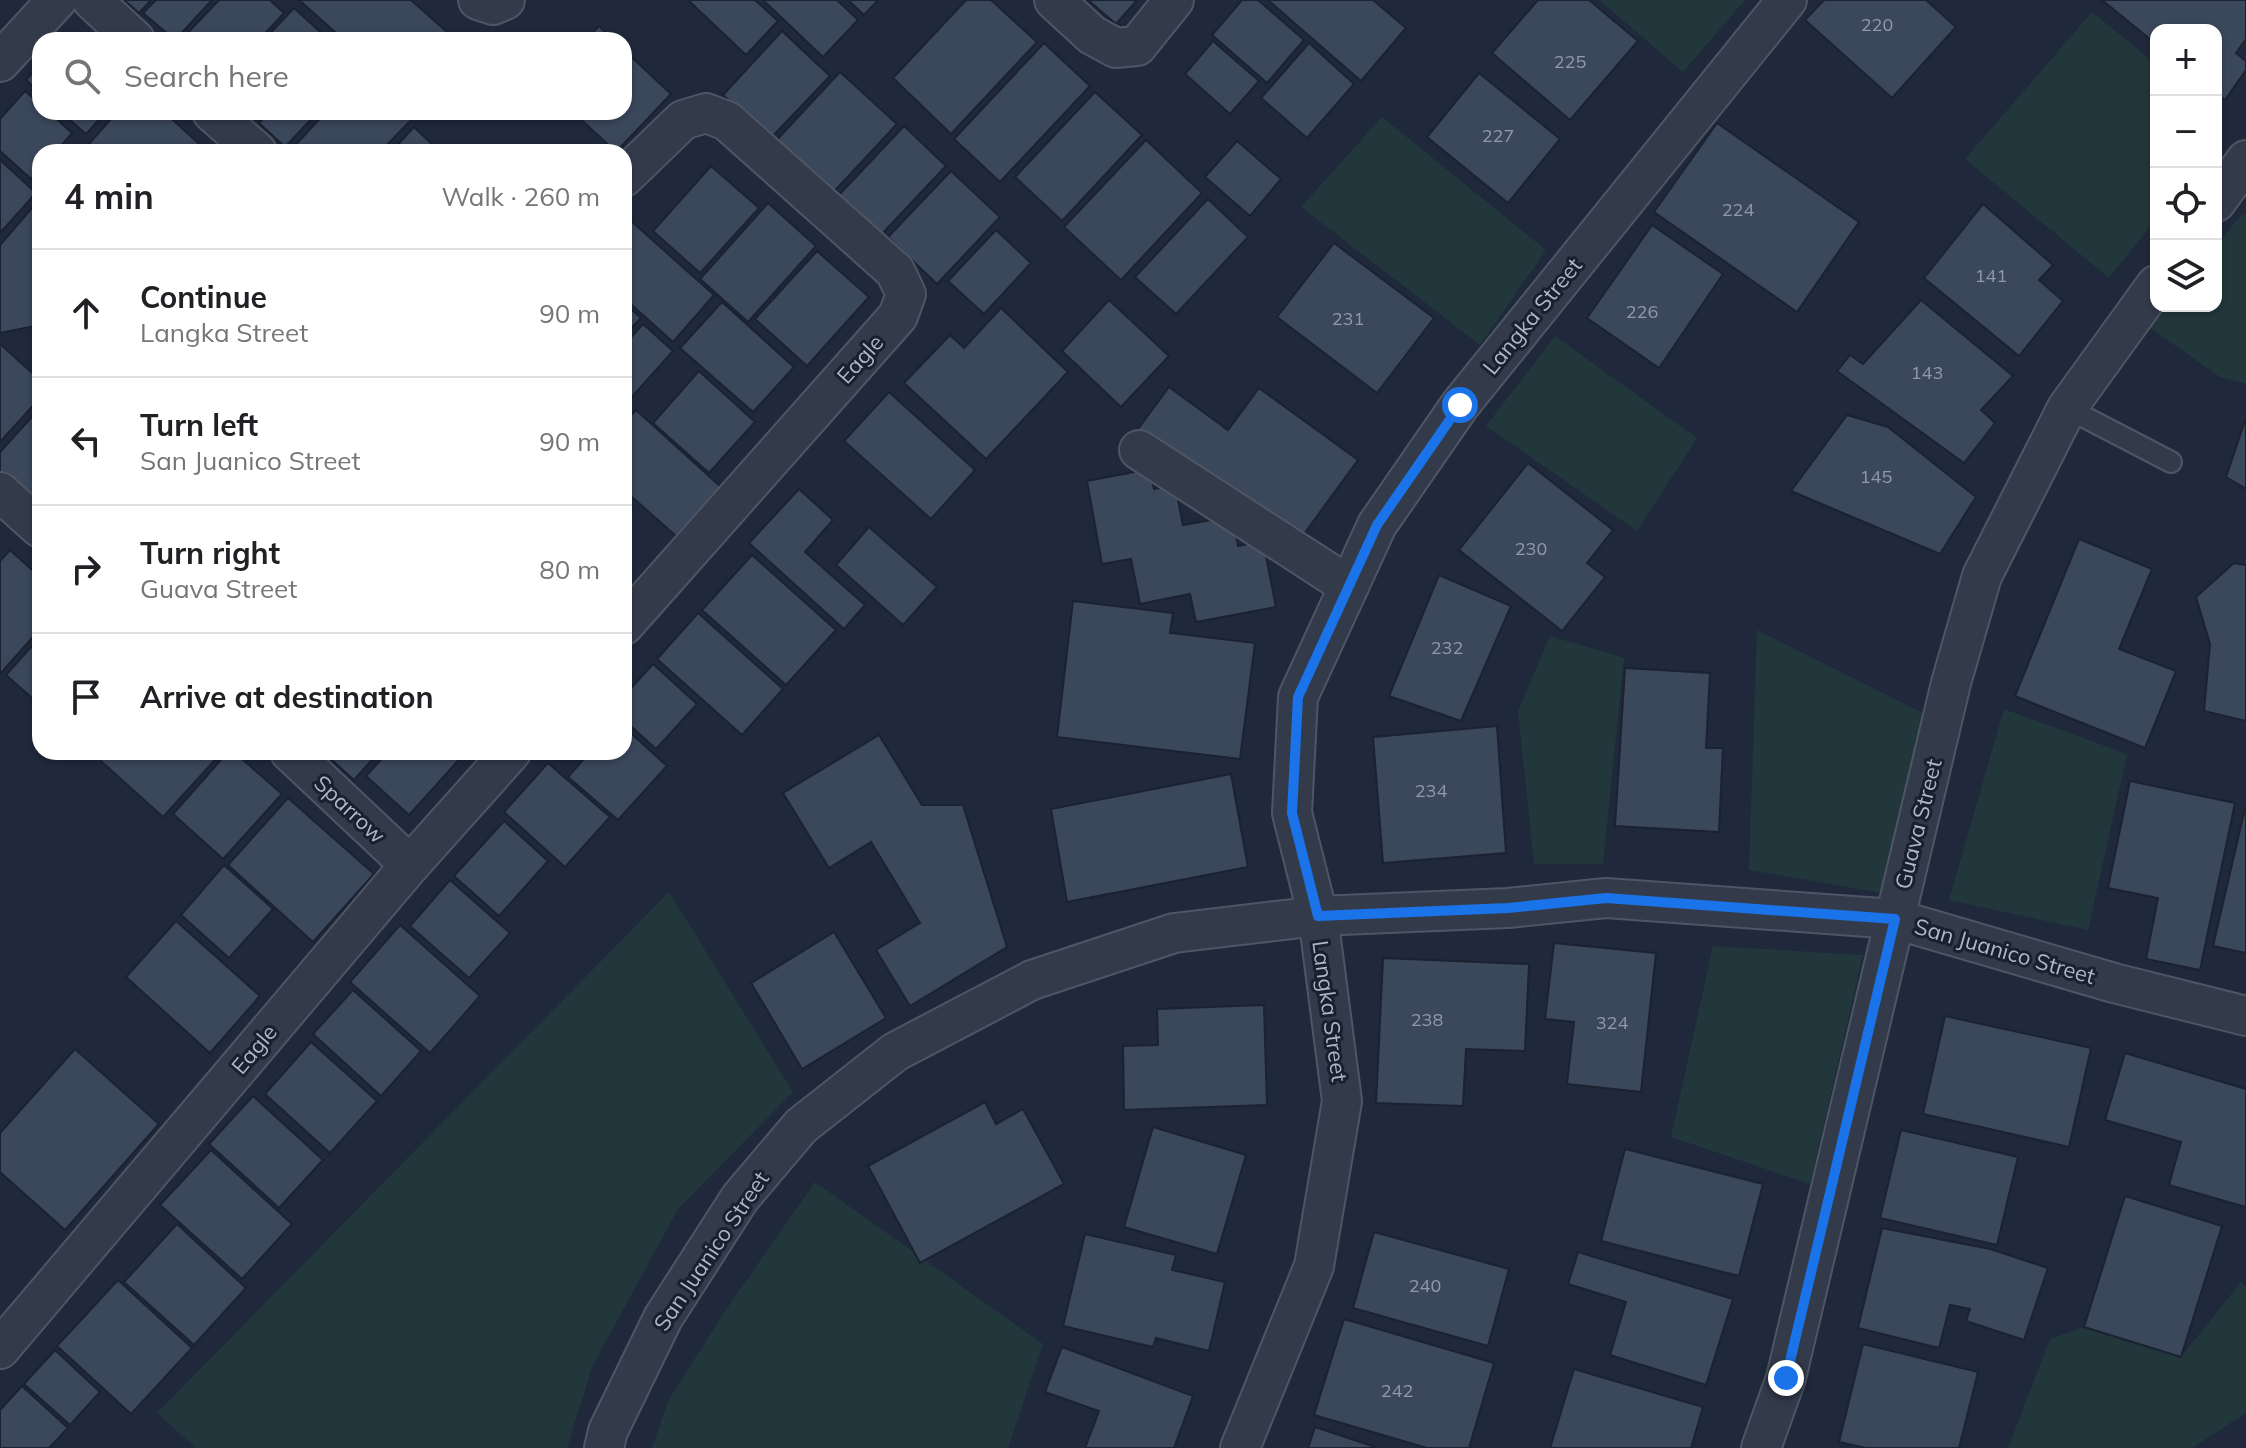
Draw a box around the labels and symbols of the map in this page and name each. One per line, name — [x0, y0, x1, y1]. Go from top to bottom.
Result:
house number: 220 — [1861, 13, 1893, 36]
house number: 225 — [1554, 50, 1586, 73]
house number: 227 — [1482, 124, 1514, 147]
house number: 224 — [1722, 198, 1754, 221]
street label: Langka Street — [1476, 252, 1588, 380]
house number: 141 — [1975, 264, 2007, 287]
house number: 226 — [1626, 300, 1658, 323]
house number: 231 — [1332, 307, 1364, 330]
street label: Eagle — [831, 329, 889, 389]
house number: 143 — [1911, 361, 1943, 384]
route start — [1442, 387, 1478, 423]
house number: 145 — [1860, 465, 1892, 488]
house number: 230 — [1515, 537, 1547, 560]
house number: 232 — [1431, 636, 1463, 659]
street label: Guava Street — [1888, 756, 1948, 892]
street label: Sparrow — [308, 769, 392, 849]
house number: 234 — [1415, 779, 1447, 802]
street label: San Juanico Street — [1911, 912, 2099, 990]
street label: Langka Street — [1306, 939, 1354, 1084]
house number: 238 — [1411, 1008, 1443, 1031]
house number: 324 — [1596, 1011, 1628, 1034]
street label: Eagle — [225, 1018, 283, 1080]
street label: San Juanico Street — [647, 1166, 775, 1336]
house number: 240 — [1409, 1274, 1441, 1297]
route end — [1768, 1360, 1804, 1396]
house number: 242 — [1381, 1379, 1413, 1402]

